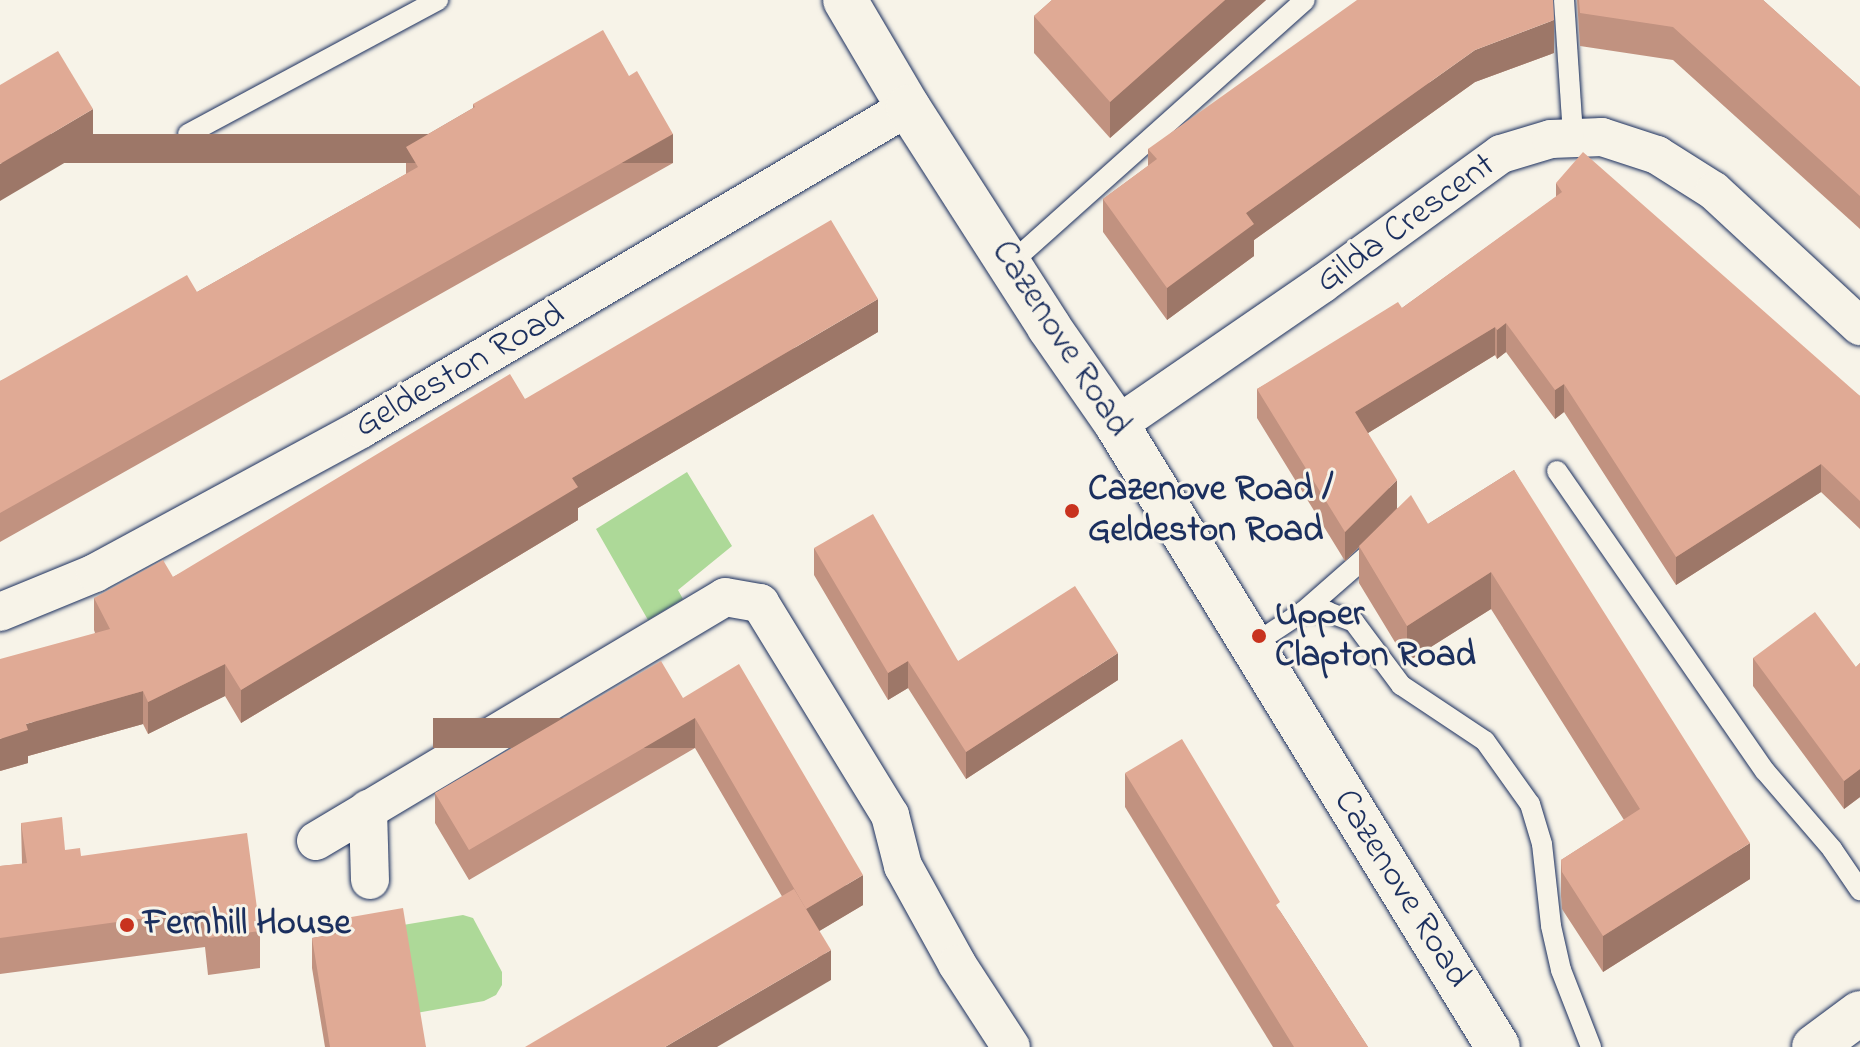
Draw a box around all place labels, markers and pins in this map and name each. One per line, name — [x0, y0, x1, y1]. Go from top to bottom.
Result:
place label: Cazenove Road / Geldeston Road — [1088, 468, 1333, 553]
marker: Cazenove Road / Geldeston Road — [1063, 502, 1081, 520]
place label: Upper Clapton Road — [1275, 593, 1476, 678]
marker: Upper Clapton Road — [1250, 627, 1268, 645]
place label: Fernhill House — [143, 903, 351, 947]
marker: Fernhill House — [118, 916, 136, 934]

